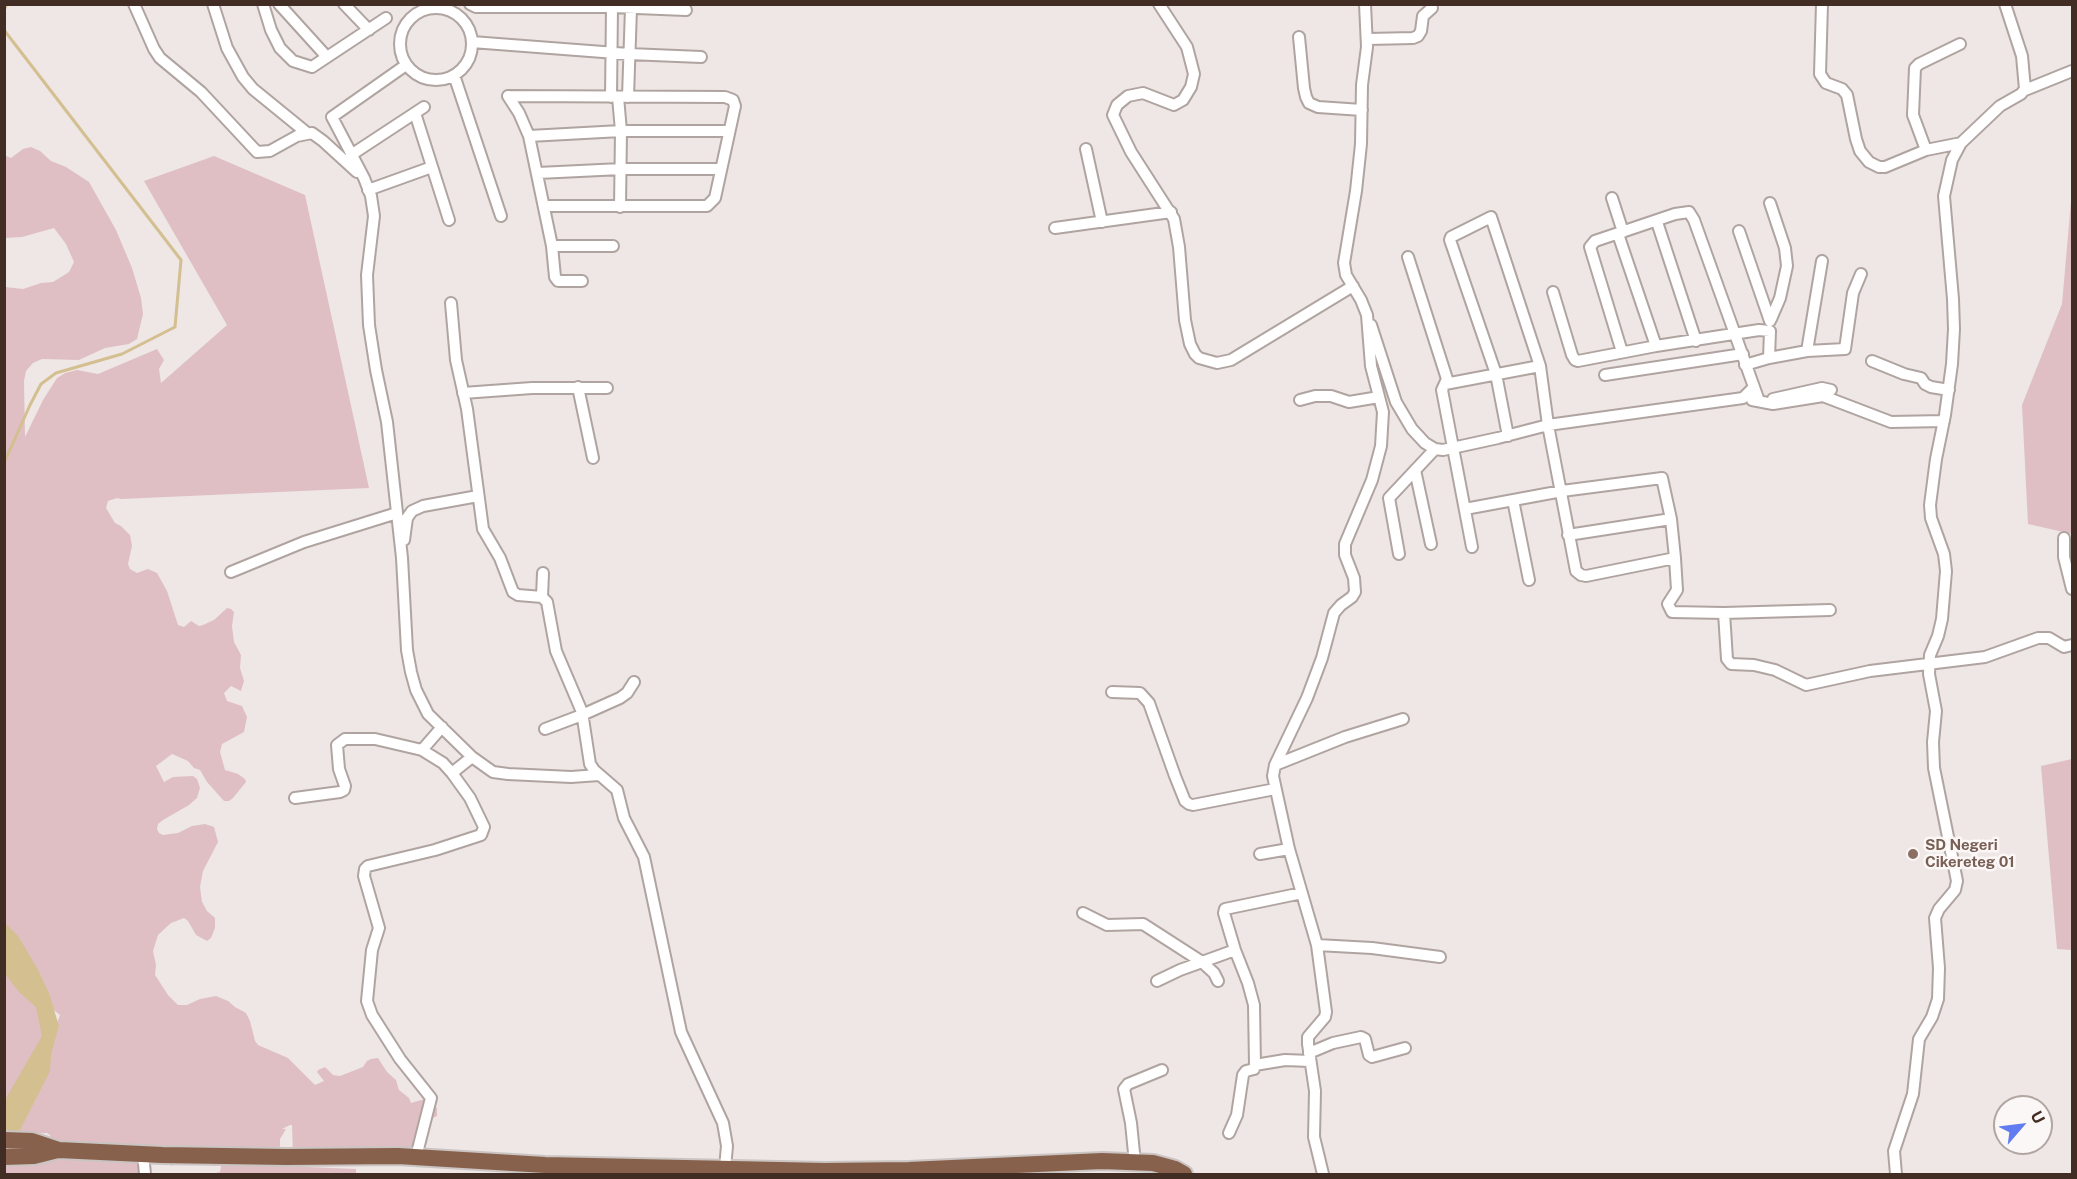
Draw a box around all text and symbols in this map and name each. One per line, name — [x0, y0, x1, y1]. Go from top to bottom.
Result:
place label: SD Negeri Cikereteg 01 — [1925, 836, 2015, 871]
marker: SD Negeri Cikereteg 01 — [1906, 847, 1920, 861]
north arrow — [1993, 1095, 2053, 1155]
text: U — [2026, 1108, 2049, 1127]

